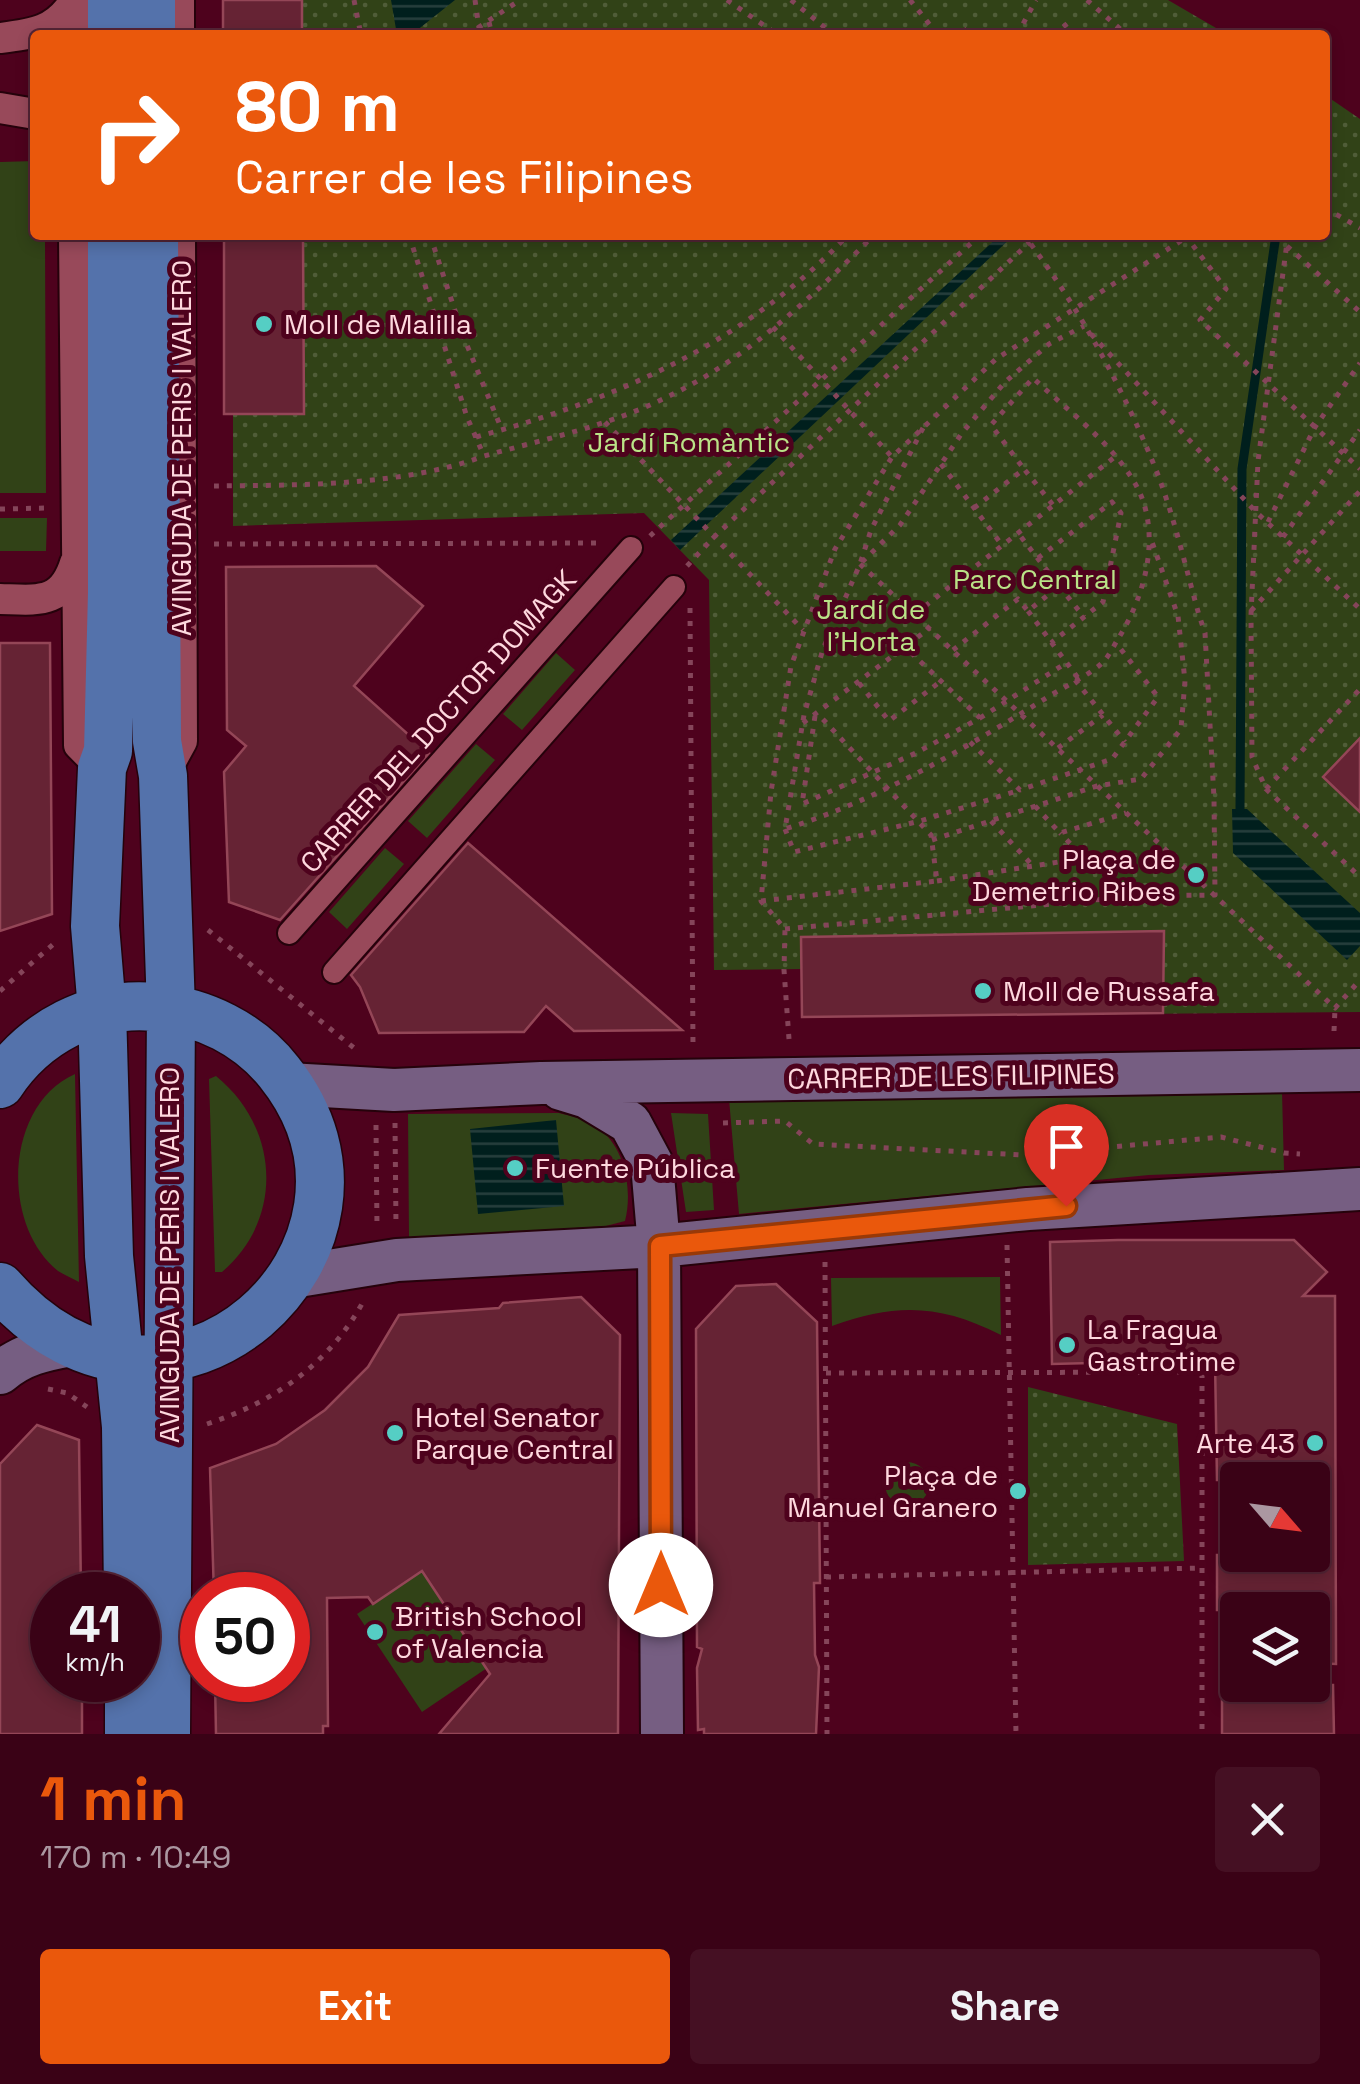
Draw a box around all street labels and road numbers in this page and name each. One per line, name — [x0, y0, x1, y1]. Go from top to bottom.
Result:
street label: AVINGUDA DE PERIS I VALERO — [163, 260, 199, 636]
street label: CARRER DEL DOCTOR DOMAGK — [292, 562, 584, 880]
street label: CARRER DE LES FILIPINES — [787, 1055, 1115, 1097]
street label: AVINGUDA DE PERIS I VALERO — [151, 1067, 187, 1443]

